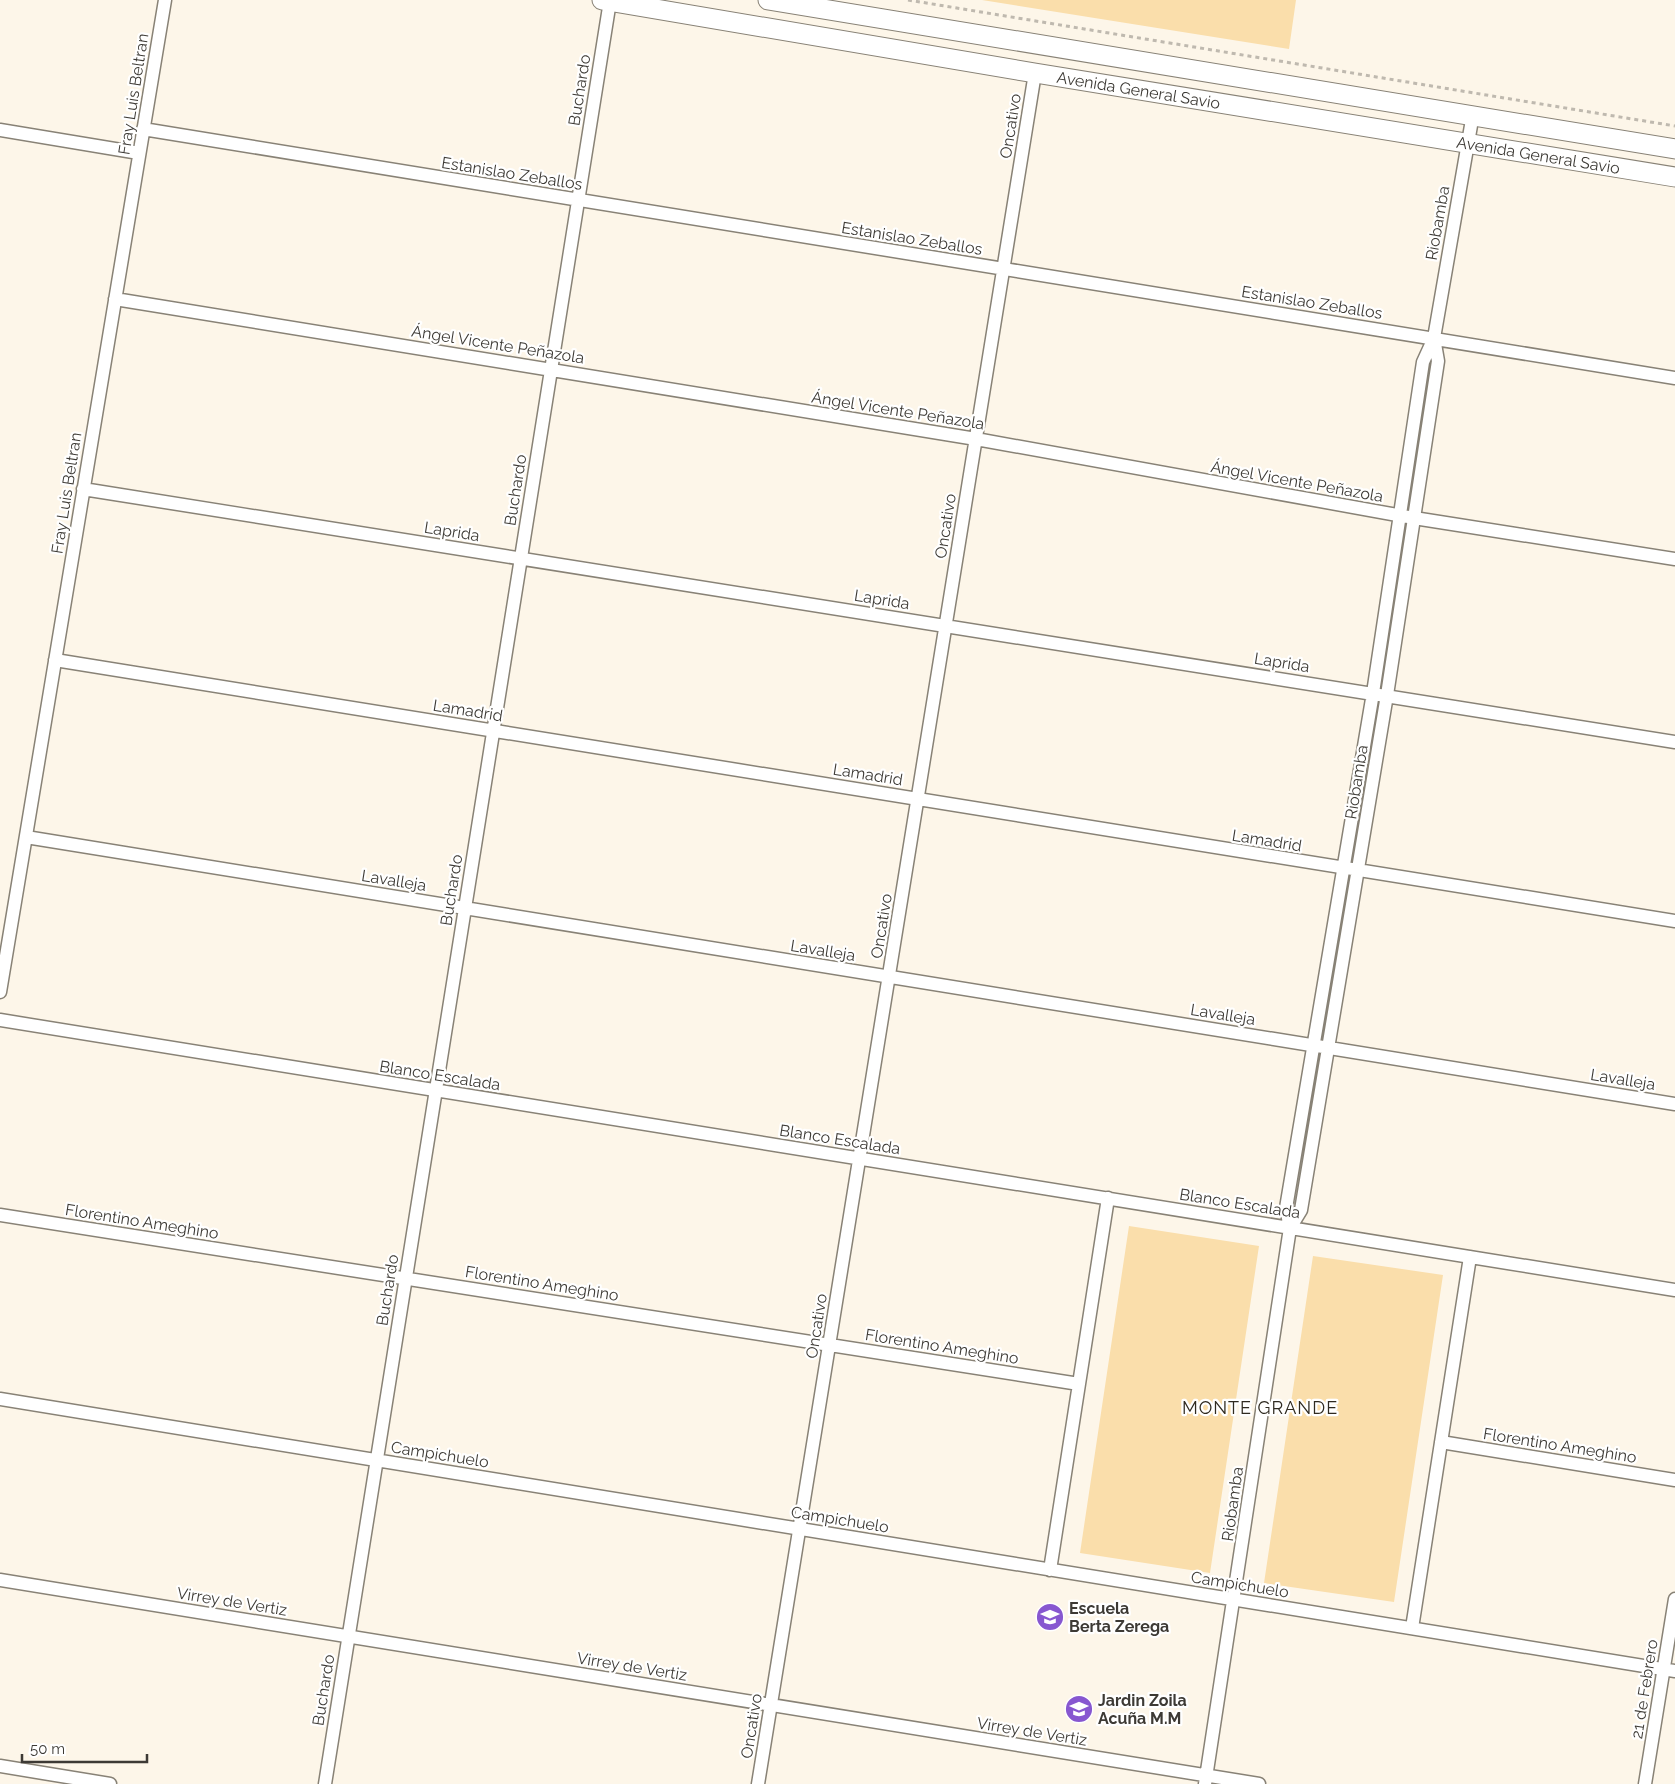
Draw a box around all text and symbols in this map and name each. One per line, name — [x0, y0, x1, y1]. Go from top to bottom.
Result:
street label: Fray Luis Beltran — [115, 32, 152, 156]
street label: Buchardo — [564, 53, 594, 127]
street label: Avenida General Savio — [1055, 68, 1222, 113]
street label: Oncativo — [996, 92, 1025, 160]
street label: Avenida General Savio — [1455, 133, 1621, 178]
street label: Estanislao Zeballos — [440, 153, 584, 194]
street label: Riobamba — [1422, 184, 1453, 262]
street label: Estanislao Zeballos — [840, 218, 984, 259]
street label: Estanislao Zeballos — [1240, 282, 1384, 323]
street label: Ángel Vicente Peñazola — [410, 320, 586, 368]
street label: Ángel Vicente Peñazola — [810, 386, 986, 434]
street label: Fray Luis Beltran — [48, 431, 85, 555]
street label: Buchardo — [500, 453, 530, 527]
street label: Ángel Vicente Peñazola — [1209, 456, 1385, 506]
street label: Oncativo — [931, 492, 960, 560]
street label: Laprida — [423, 518, 481, 545]
street label: Laprida — [853, 586, 911, 613]
street label: Laprida — [1253, 649, 1311, 676]
street label: Lamadrid — [432, 696, 504, 725]
street label: Riobamba — [1341, 743, 1372, 821]
street label: Lamadrid — [832, 760, 904, 789]
street label: Lamadrid — [1231, 826, 1303, 855]
street label: Buchardo — [436, 853, 466, 927]
street label: Lavalleja — [360, 866, 428, 895]
street label: Oncativo — [867, 892, 896, 960]
street label: Lavalleja — [789, 936, 857, 965]
street label: Lavalleja — [1189, 1000, 1257, 1029]
street label: Blanco Escalada — [378, 1057, 502, 1094]
street label: Lavalleja — [1589, 1065, 1657, 1094]
street label: Blanco Escalada — [778, 1121, 902, 1158]
street label: Blanco Escalada — [1178, 1185, 1302, 1222]
street label: Florentino Ameghino — [64, 1200, 220, 1243]
street label: Buchardo — [372, 1253, 402, 1327]
street label: Florentino Ameghino — [464, 1262, 620, 1305]
street label: Oncativo — [802, 1292, 831, 1360]
street label: Florentino Ameghino — [864, 1325, 1020, 1368]
district label: MONTE GRANDE — [1182, 1397, 1338, 1418]
street label: Florentino Ameghino — [1482, 1424, 1638, 1467]
street label: Campichuelo — [390, 1437, 490, 1472]
street label: Riobamba — [1218, 1465, 1247, 1543]
street label: Campichuelo — [790, 1502, 890, 1537]
street label: Campichuelo — [1190, 1567, 1290, 1602]
street label: Virrey de Vertiz — [176, 1583, 288, 1620]
place label: Escuela Berta Zerega — [1069, 1599, 1169, 1636]
school or university icon: Escuela Berta Zerega — [1035, 1602, 1065, 1632]
street label: 21 de Febrero — [1627, 1638, 1662, 1740]
street label: Virrey de Vertiz — [576, 1648, 688, 1685]
street label: Buchardo — [308, 1653, 338, 1727]
place label: Jardin Zoila Acuña M.M — [1098, 1691, 1187, 1728]
street label: Oncativo — [737, 1692, 766, 1760]
school or university icon: Jardin Zoila Acuña M.M — [1064, 1694, 1094, 1724]
street label: Virrey de Vertiz — [976, 1713, 1088, 1750]
scale bar — [22, 1732, 148, 1764]
text: 50 m — [30, 1740, 65, 1758]

